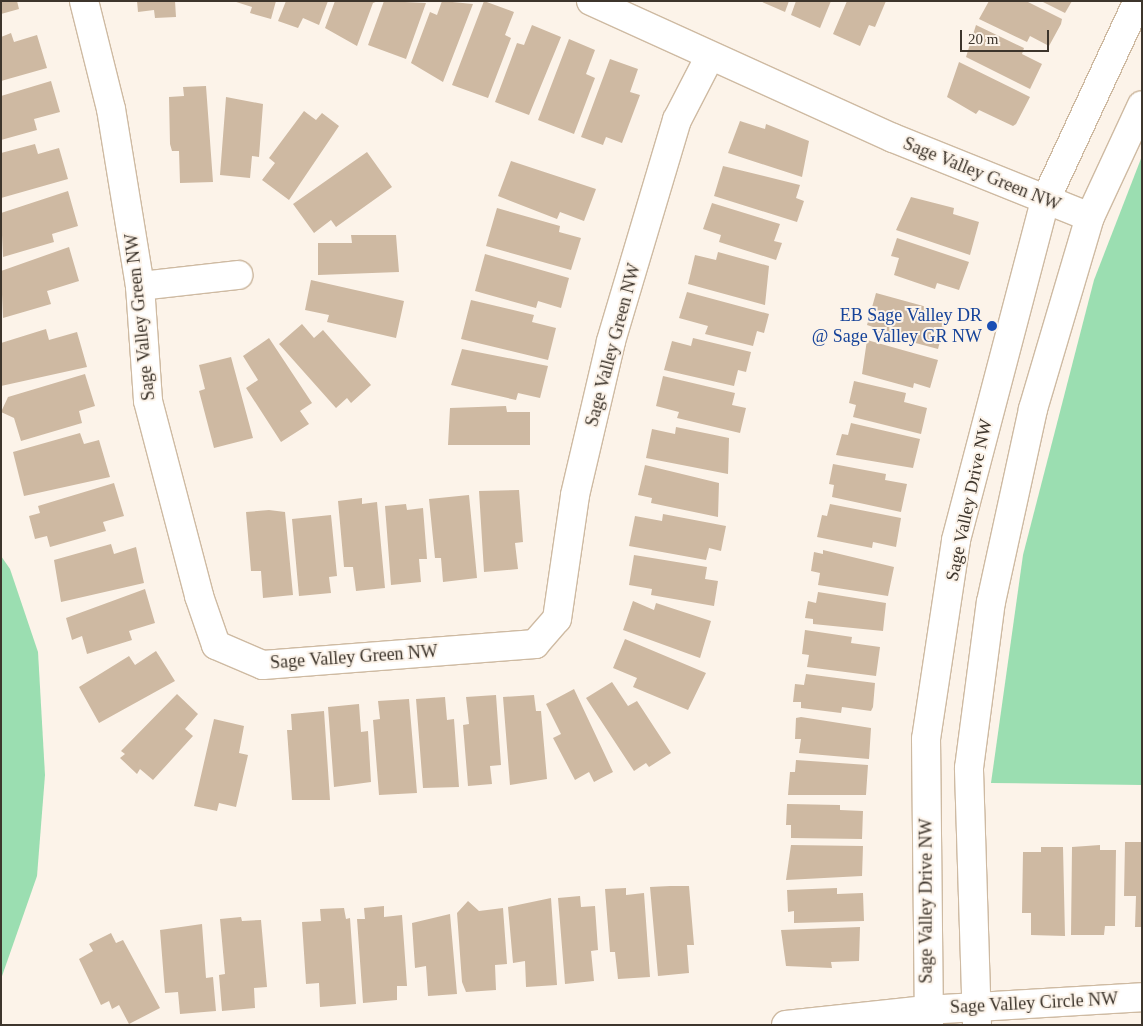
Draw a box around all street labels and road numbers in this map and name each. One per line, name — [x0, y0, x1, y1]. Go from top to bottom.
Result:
street label: Sage Valley Green NW — [900, 132, 1064, 216]
street label: Sage Valley Green NW — [120, 232, 160, 402]
street label: Sage Valley Green NW — [581, 261, 645, 429]
street label: Sage Valley Drive NW — [941, 417, 997, 583]
street label: Sage Valley Green NW — [269, 640, 439, 674]
street label: Sage Valley Drive NW — [915, 818, 937, 984]
street label: Sage Valley Circle NW — [949, 988, 1119, 1018]

